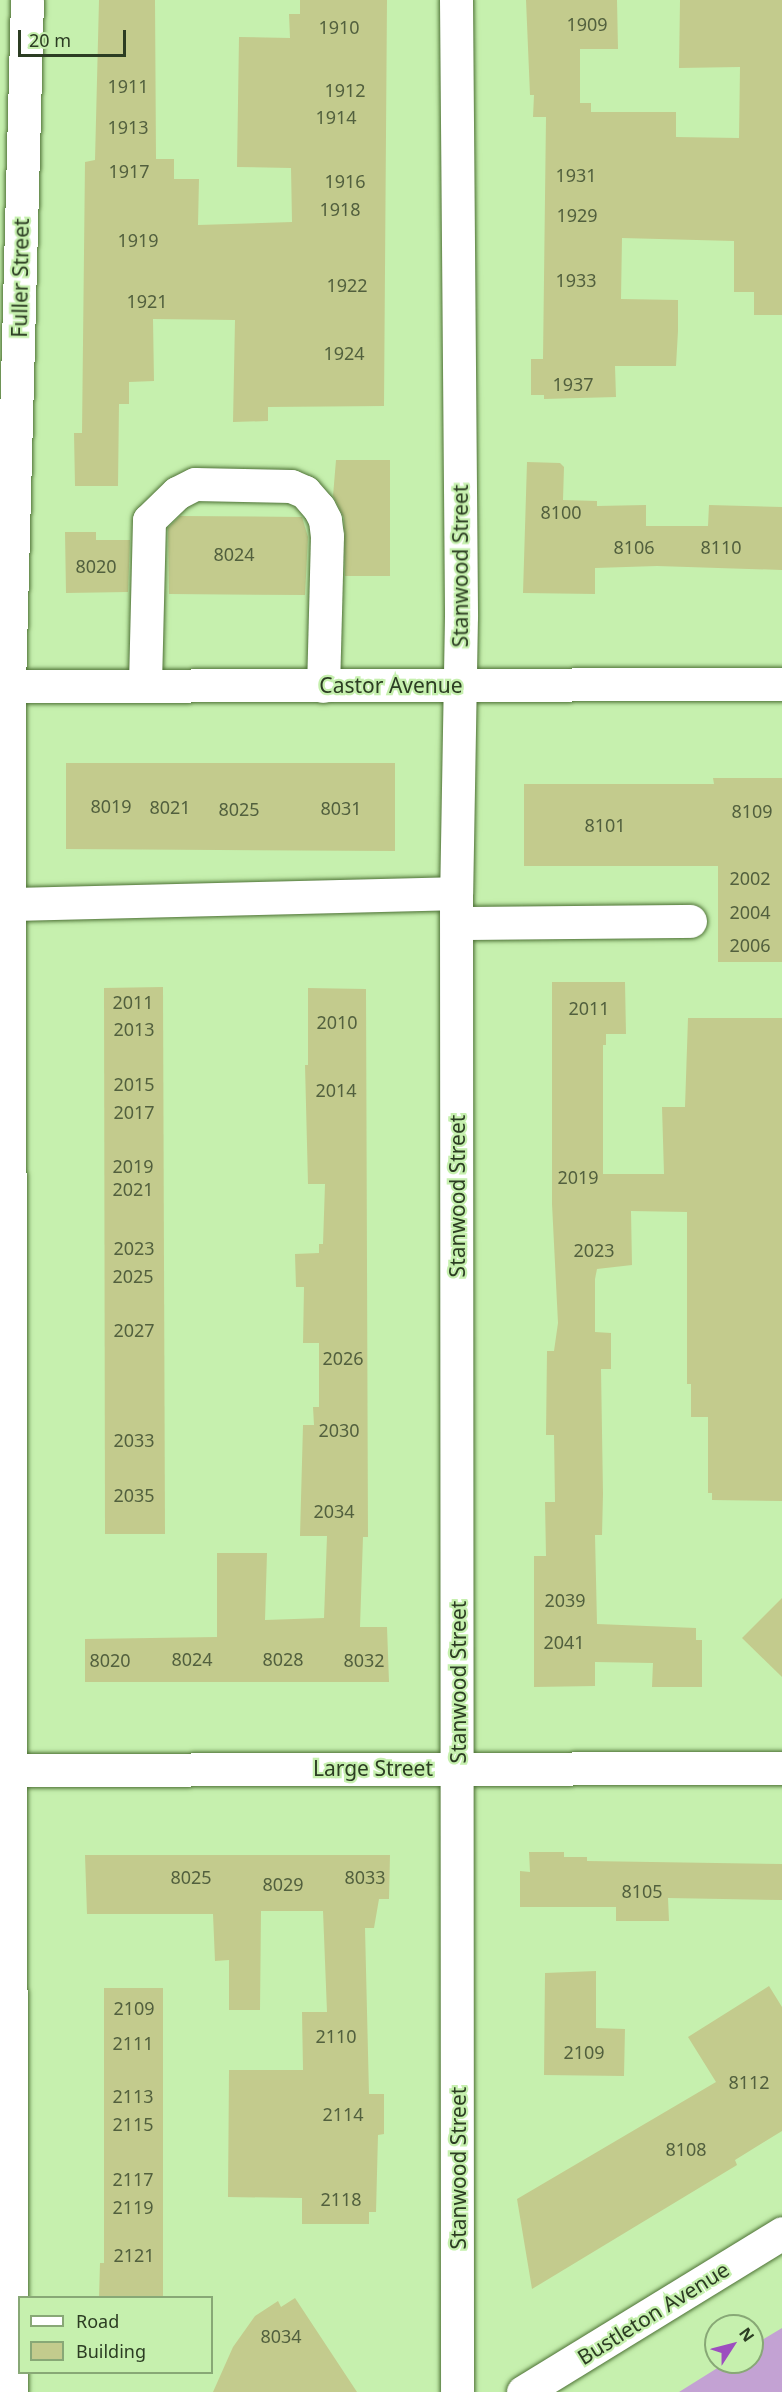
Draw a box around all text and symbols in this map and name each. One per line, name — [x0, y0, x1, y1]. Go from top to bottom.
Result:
house number: 1909 — [566, 13, 608, 35]
house number: 1910 — [318, 16, 360, 38]
scale bar — [21, 18, 129, 56]
text: 20 m — [29, 28, 71, 52]
house number: 1911 — [107, 75, 149, 97]
house number: 1912 — [324, 79, 366, 101]
house number: 1914 — [315, 106, 357, 128]
house number: 1913 — [107, 116, 149, 138]
house number: 1917 — [108, 160, 150, 182]
house number: 1931 — [555, 164, 597, 186]
house number: 1916 — [324, 170, 366, 192]
house number: 1918 — [319, 198, 361, 220]
house number: 1929 — [556, 204, 598, 226]
street label: Fuller Street — [6, 218, 34, 338]
house number: 1919 — [117, 229, 159, 251]
house number: 1933 — [555, 269, 597, 291]
house number: 1922 — [326, 274, 368, 296]
house number: 1921 — [126, 290, 168, 312]
house number: 1924 — [323, 342, 365, 364]
house number: 1937 — [552, 373, 594, 395]
street label: Stanwood Street — [447, 485, 473, 647]
house number: 8100 — [540, 501, 582, 523]
house number: 8106 — [613, 536, 655, 558]
house number: 8110 — [700, 536, 742, 558]
house number: 8024 — [213, 543, 255, 565]
house number: 8020 — [75, 555, 117, 577]
street label: Castor Avenue — [319, 672, 463, 698]
house number: 8019 — [90, 795, 132, 817]
house number: 8021 — [149, 796, 191, 818]
house number: 8031 — [320, 797, 362, 819]
house number: 8025 — [218, 798, 260, 820]
house number: 8109 — [731, 800, 773, 822]
house number: 8101 — [584, 814, 626, 836]
house number: 2002 — [729, 867, 771, 889]
house number: 2004 — [729, 901, 771, 923]
house number: 2006 — [729, 934, 771, 956]
house number: 2011 — [112, 991, 154, 1013]
house number: 2011 — [568, 997, 610, 1019]
house number: 2010 — [316, 1011, 358, 1033]
house number: 2013 — [113, 1018, 155, 1040]
house number: 2015 — [113, 1073, 155, 1095]
house number: 2014 — [315, 1079, 357, 1101]
house number: 2017 — [113, 1101, 155, 1123]
street label: Stanwood Street — [444, 1115, 470, 1277]
house number: 2019 — [112, 1155, 154, 1177]
house number: 2019 — [557, 1166, 599, 1188]
house number: 2021 — [112, 1178, 154, 1200]
house number: 2023 — [113, 1237, 155, 1259]
house number: 2023 — [573, 1239, 615, 1261]
house number: 2025 — [112, 1265, 154, 1287]
house number: 2027 — [113, 1319, 155, 1341]
house number: 2026 — [322, 1347, 364, 1369]
house number: 2030 — [318, 1419, 360, 1441]
house number: 2033 — [113, 1429, 155, 1451]
house number: 2035 — [113, 1484, 155, 1506]
house number: 2034 — [313, 1500, 355, 1522]
house number: 2039 — [544, 1589, 586, 1611]
street label: Stanwood Street — [445, 1601, 471, 1763]
house number: 2041 — [543, 1631, 585, 1653]
house number: 8024 — [171, 1648, 213, 1670]
house number: 8028 — [262, 1648, 304, 1670]
house number: 8020 — [89, 1649, 131, 1671]
house number: 8032 — [343, 1649, 385, 1671]
street label: Large Street — [313, 1755, 433, 1781]
house number: 8025 — [170, 1866, 212, 1888]
house number: 8033 — [344, 1866, 386, 1888]
house number: 8029 — [262, 1873, 304, 1895]
house number: 8105 — [621, 1880, 663, 1902]
house number: 2109 — [113, 1997, 155, 2019]
house number: 2110 — [315, 2025, 357, 2047]
house number: 2111 — [112, 2032, 154, 2054]
house number: 2109 — [563, 2041, 605, 2063]
house number: 8112 — [728, 2071, 770, 2093]
house number: 2113 — [112, 2085, 154, 2107]
street label: Stanwood Street — [445, 2087, 471, 2249]
house number: 2114 — [322, 2103, 364, 2125]
house number: 2115 — [112, 2113, 154, 2135]
house number: 8108 — [665, 2138, 707, 2160]
house number: 2117 — [112, 2168, 154, 2190]
house number: 2118 — [320, 2188, 362, 2210]
house number: 2119 — [112, 2196, 154, 2218]
house number: 2121 — [113, 2244, 155, 2266]
street label: Bustleton Avenue — [573, 2256, 733, 2370]
legend — [18, 2296, 213, 2374]
text: Road — [76, 2309, 119, 2333]
north arrow — [704, 2314, 764, 2374]
text: N — [734, 2323, 760, 2346]
house number: 8034 — [260, 2325, 302, 2347]
text: Building — [76, 2339, 146, 2363]

